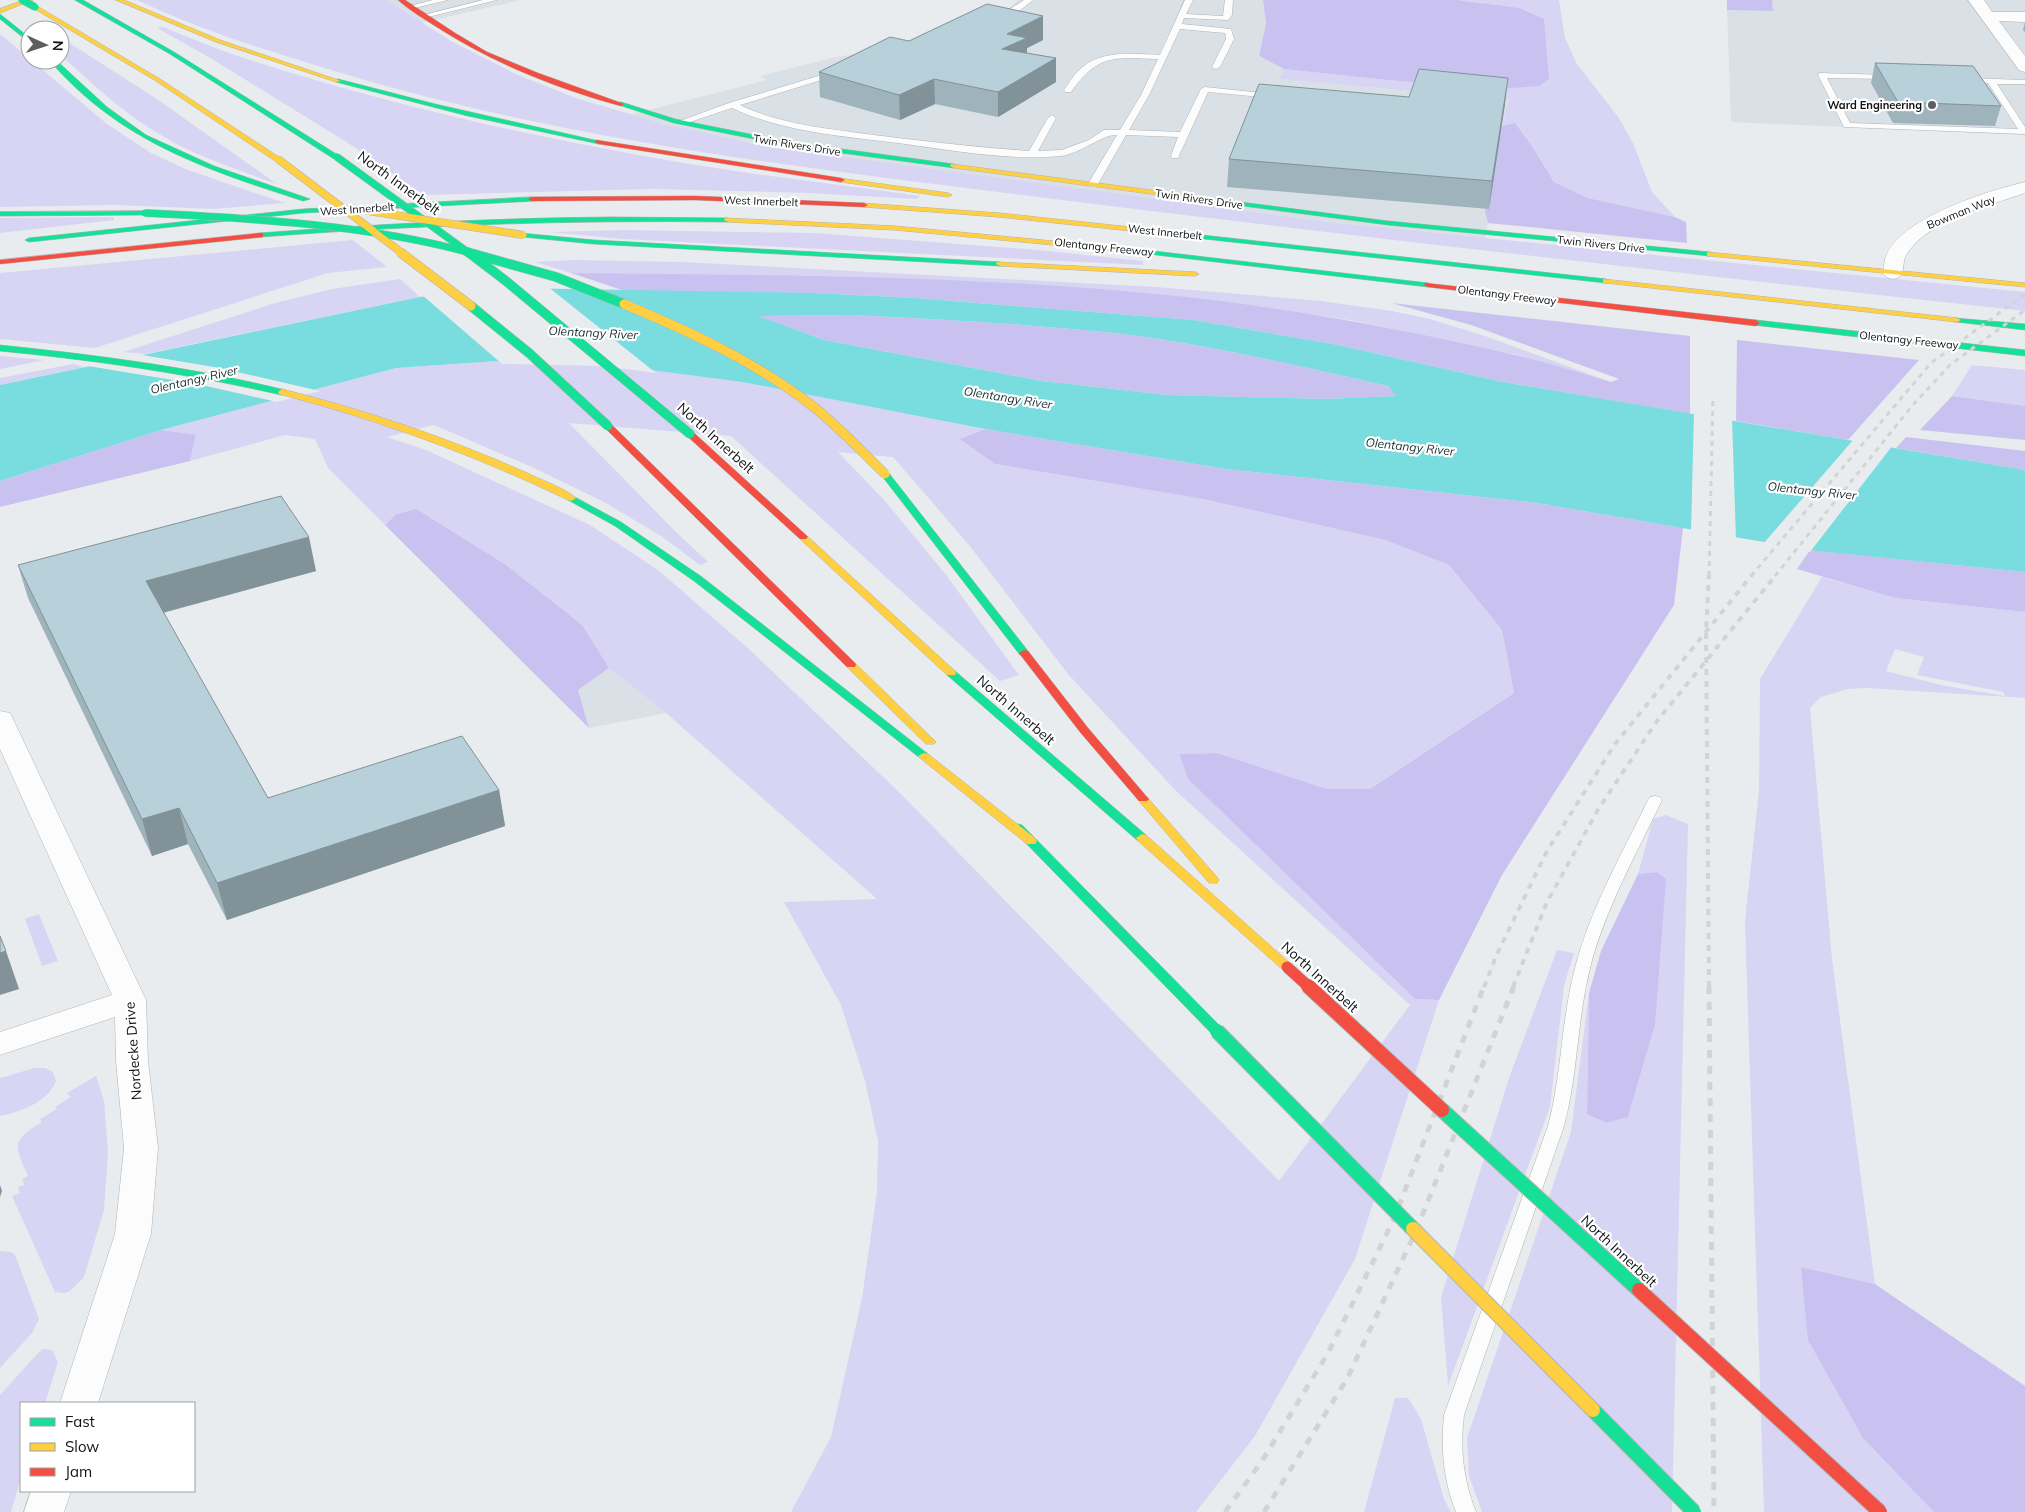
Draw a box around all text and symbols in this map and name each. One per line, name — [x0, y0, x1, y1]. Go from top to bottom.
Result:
north arrow — [20, 20, 70, 70]
text: N — [49, 40, 67, 51]
place label: Ward Engineering — [1827, 98, 1922, 112]
marker: Ward Engineering — [1926, 99, 1938, 111]
street label: Twin Rivers Drive — [752, 131, 842, 159]
street label: North Innerbelt — [354, 147, 444, 219]
street label: Twin Rivers Drive — [1154, 186, 1244, 212]
street label: Bowman Way — [1925, 192, 1998, 232]
street label: West Innerbelt — [724, 193, 799, 209]
street label: West Innerbelt — [319, 199, 395, 219]
street label: West Innerbelt — [1127, 221, 1203, 243]
street label: Twin Rivers Drive — [1556, 232, 1646, 256]
street label: Olentangy Freeway — [1054, 235, 1154, 259]
street label: Olentangy Freeway — [1457, 282, 1557, 308]
water label: Olentangy River — [548, 323, 639, 342]
street label: Olentangy Freeway — [1859, 328, 1959, 352]
water label: Olentangy River — [149, 362, 240, 397]
water label: Olentangy River — [963, 383, 1054, 412]
street label: North Innerbelt — [674, 399, 758, 477]
water label: Olentangy River — [1365, 434, 1456, 459]
water label: Olentangy River — [1767, 478, 1858, 503]
street label: North Innerbelt — [973, 671, 1059, 749]
street label: North Innerbelt — [1278, 938, 1362, 1016]
street label: Nordecke Drive — [121, 1001, 145, 1101]
street label: North Innerbelt — [1577, 1211, 1661, 1291]
legend — [20, 1402, 195, 1492]
text: Fast — [65, 1412, 95, 1431]
text: Slow — [65, 1437, 99, 1456]
text: Jam — [65, 1462, 92, 1481]

